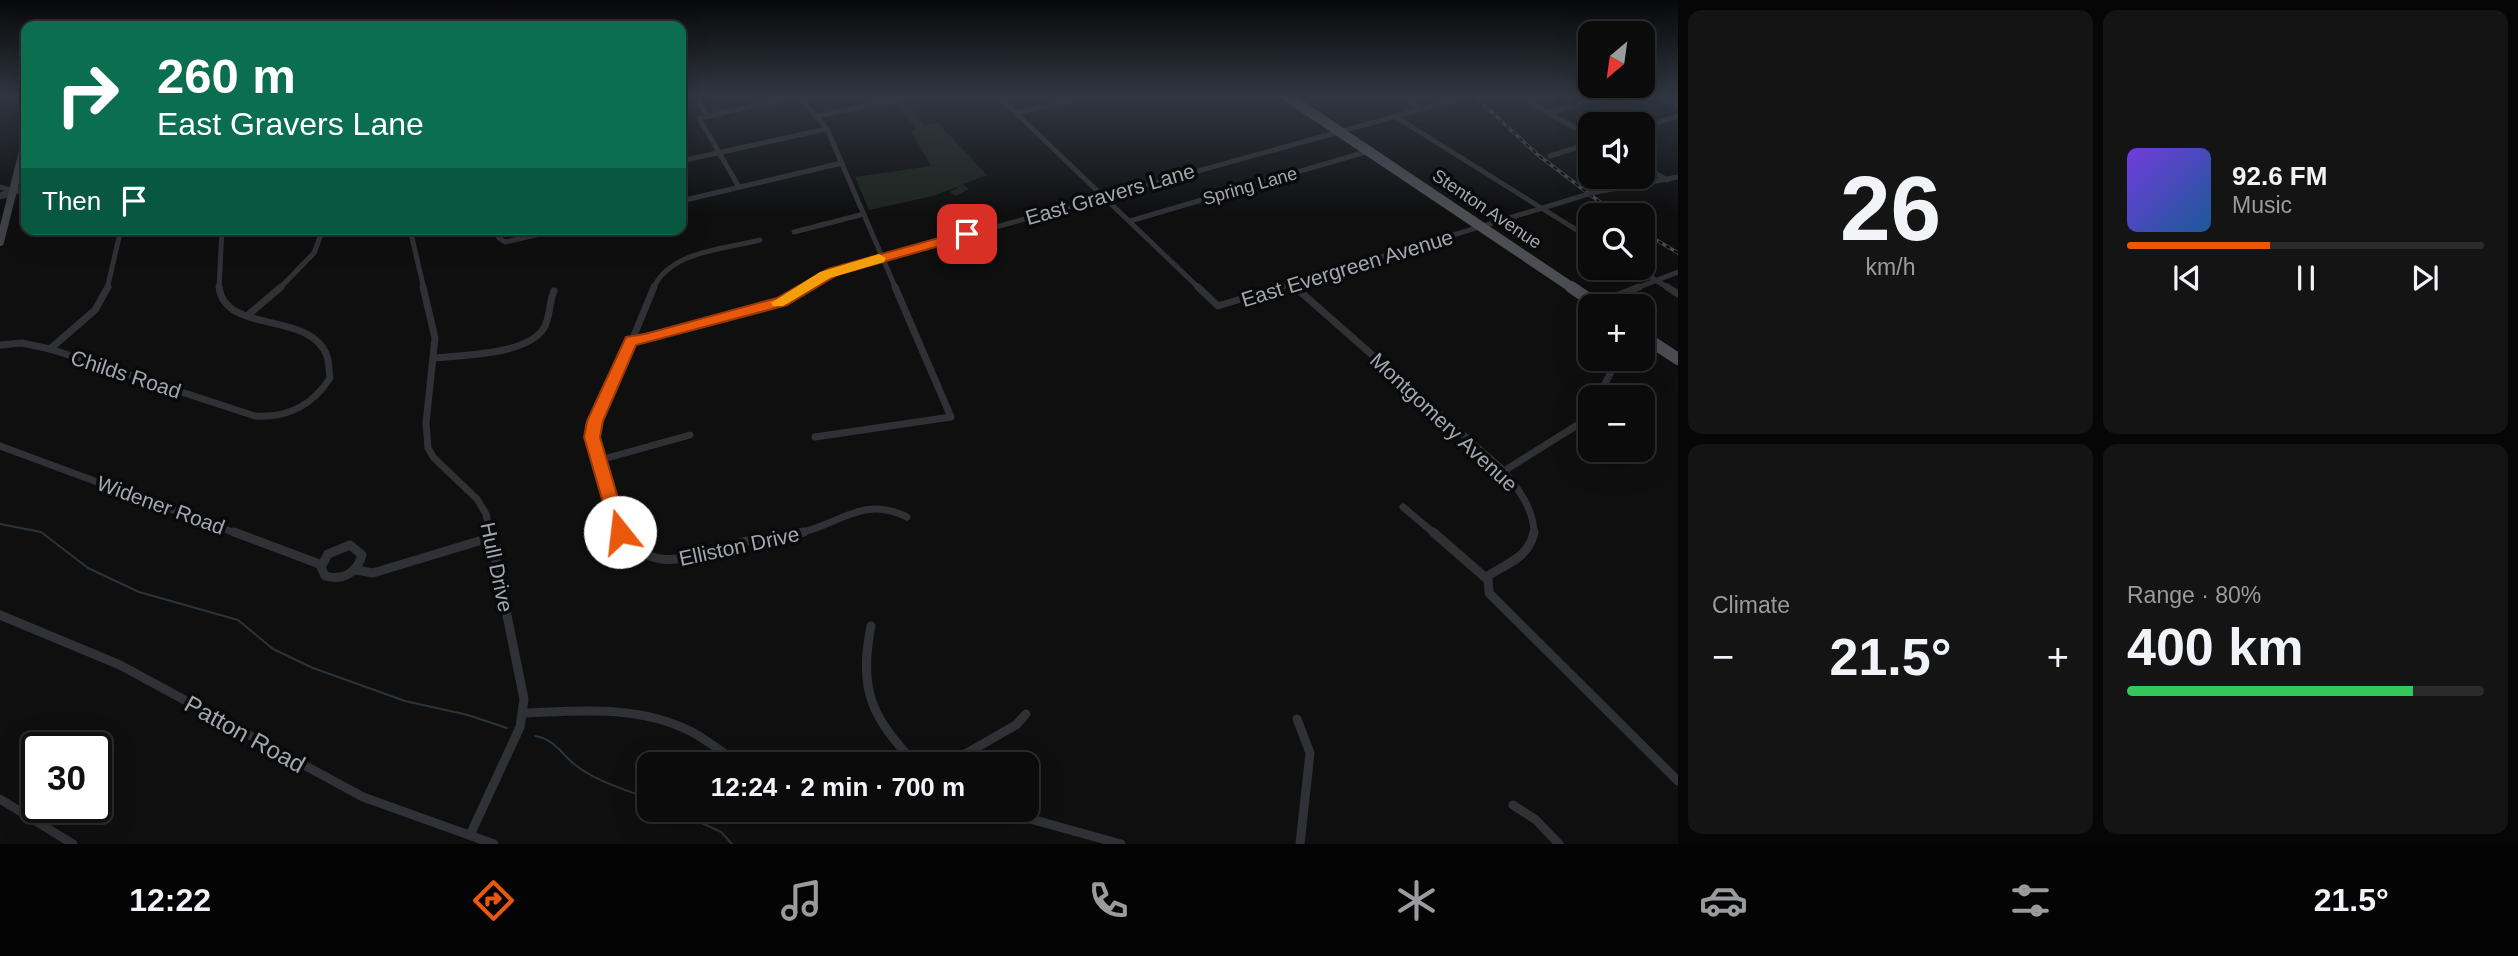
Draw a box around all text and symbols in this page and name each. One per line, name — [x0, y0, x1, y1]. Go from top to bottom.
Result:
north arrow — [1578, 21, 1656, 98]
map controls — [1578, 21, 1655, 462]
icon: right — [42, 49, 133, 140]
text: 260 m — [157, 49, 296, 103]
text: East Gravers Lane — [157, 106, 424, 142]
button: sound — [1578, 112, 1655, 189]
text: 26 — [1840, 158, 1941, 259]
street label: East Gravers Lane — [1023, 159, 1197, 229]
text: 92.6 FM — [2232, 161, 2327, 191]
street label: Spring Lane — [1201, 163, 1299, 209]
street label: Stenton Avenue — [1429, 165, 1545, 253]
icon: arrive — [115, 182, 153, 220]
text: Then — [42, 186, 101, 216]
text: Music — [2232, 192, 2292, 218]
button: search — [1578, 203, 1655, 280]
pin — [937, 204, 997, 264]
icon: arrive — [948, 215, 986, 253]
street label: East Evergreen Avenue — [1238, 225, 1456, 311]
text: km/h — [1866, 254, 1915, 280]
icon: previous — [2168, 259, 2206, 297]
icon: pause — [2287, 259, 2325, 297]
icon: next — [2406, 259, 2444, 297]
button: + — [1578, 294, 1655, 371]
street label: Childs Road — [68, 345, 184, 403]
street label: Montgomery Avenue — [1366, 348, 1522, 496]
button: − — [1578, 385, 1655, 462]
street label: Widener Road — [94, 471, 228, 539]
position arrow — [583, 495, 657, 569]
street label: Hull Drive — [476, 520, 518, 614]
street label: Elliston Drive — [677, 522, 801, 570]
text: Range · 80% — [2127, 582, 2261, 608]
text: Climate — [1712, 592, 1790, 618]
text: 400 km — [2127, 618, 2303, 676]
text: 21.5° — [1829, 628, 1952, 686]
text: − — [1712, 636, 1734, 678]
text: + — [2047, 636, 2069, 678]
street label: Patton Road — [180, 690, 310, 778]
speed limit sign: 30 — [21, 732, 112, 823]
text: 12:24 · 2 min · 700 m — [711, 772, 965, 802]
icon: directions — [469, 876, 518, 925]
icon: music — [777, 876, 826, 925]
icon: phone — [1084, 876, 1133, 925]
icon: climate — [1392, 876, 1441, 925]
icon: car — [1699, 876, 1748, 925]
icon: filters — [2006, 876, 2055, 925]
text: 12:22 — [129, 882, 211, 918]
text: 21.5° — [2314, 882, 2389, 918]

